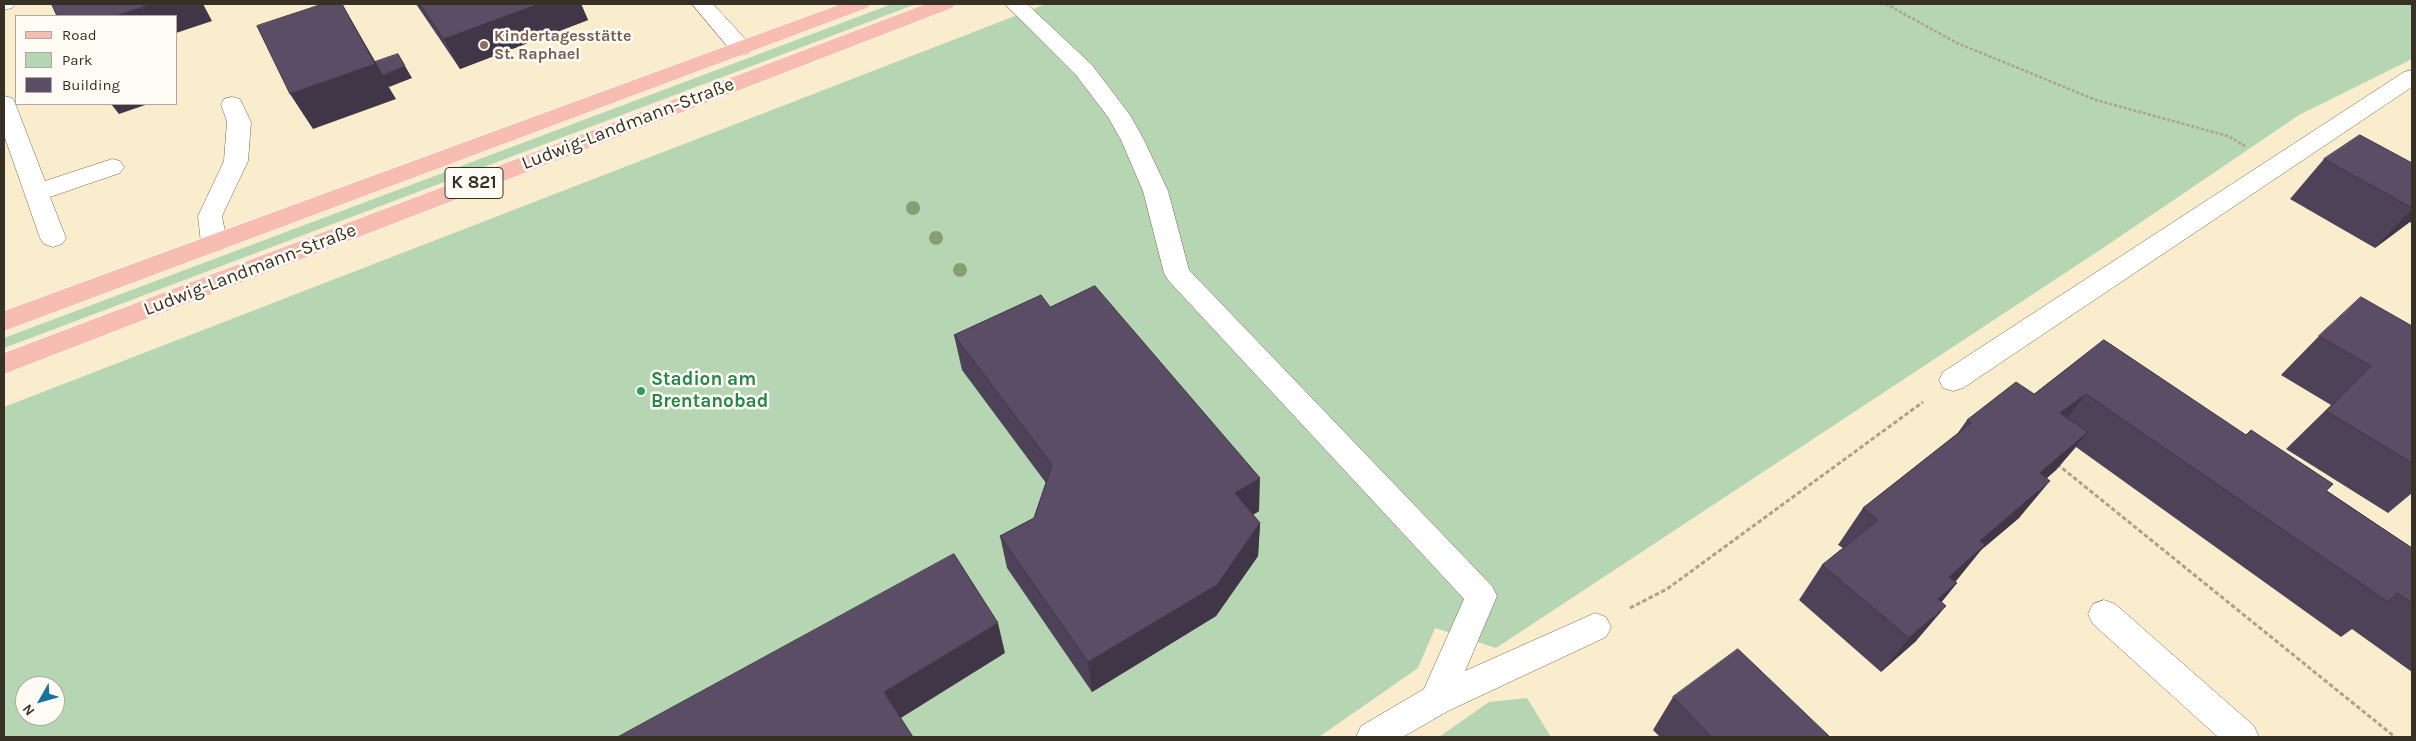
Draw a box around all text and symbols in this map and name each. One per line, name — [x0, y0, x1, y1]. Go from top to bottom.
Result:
legend — [15, 15, 178, 105]
text: Road — [62, 26, 97, 44]
place label: Kindertagesstätte St. Raphael — [494, 26, 631, 64]
marker: Kindertagesstätte St. Raphael — [478, 39, 490, 51]
text: Park — [62, 51, 92, 69]
street label: Ludwig-Landmann-Straße — [519, 73, 737, 175]
text: Building — [62, 76, 120, 94]
road number: K 821 — [445, 168, 503, 198]
street label: Ludwig-Landmann-Straße — [141, 219, 359, 321]
place label: Stadion am Brentanobad — [651, 369, 768, 413]
marker: Stadion am Brentanobad — [635, 385, 647, 397]
north arrow — [15, 676, 65, 726]
text: N — [19, 701, 38, 719]

